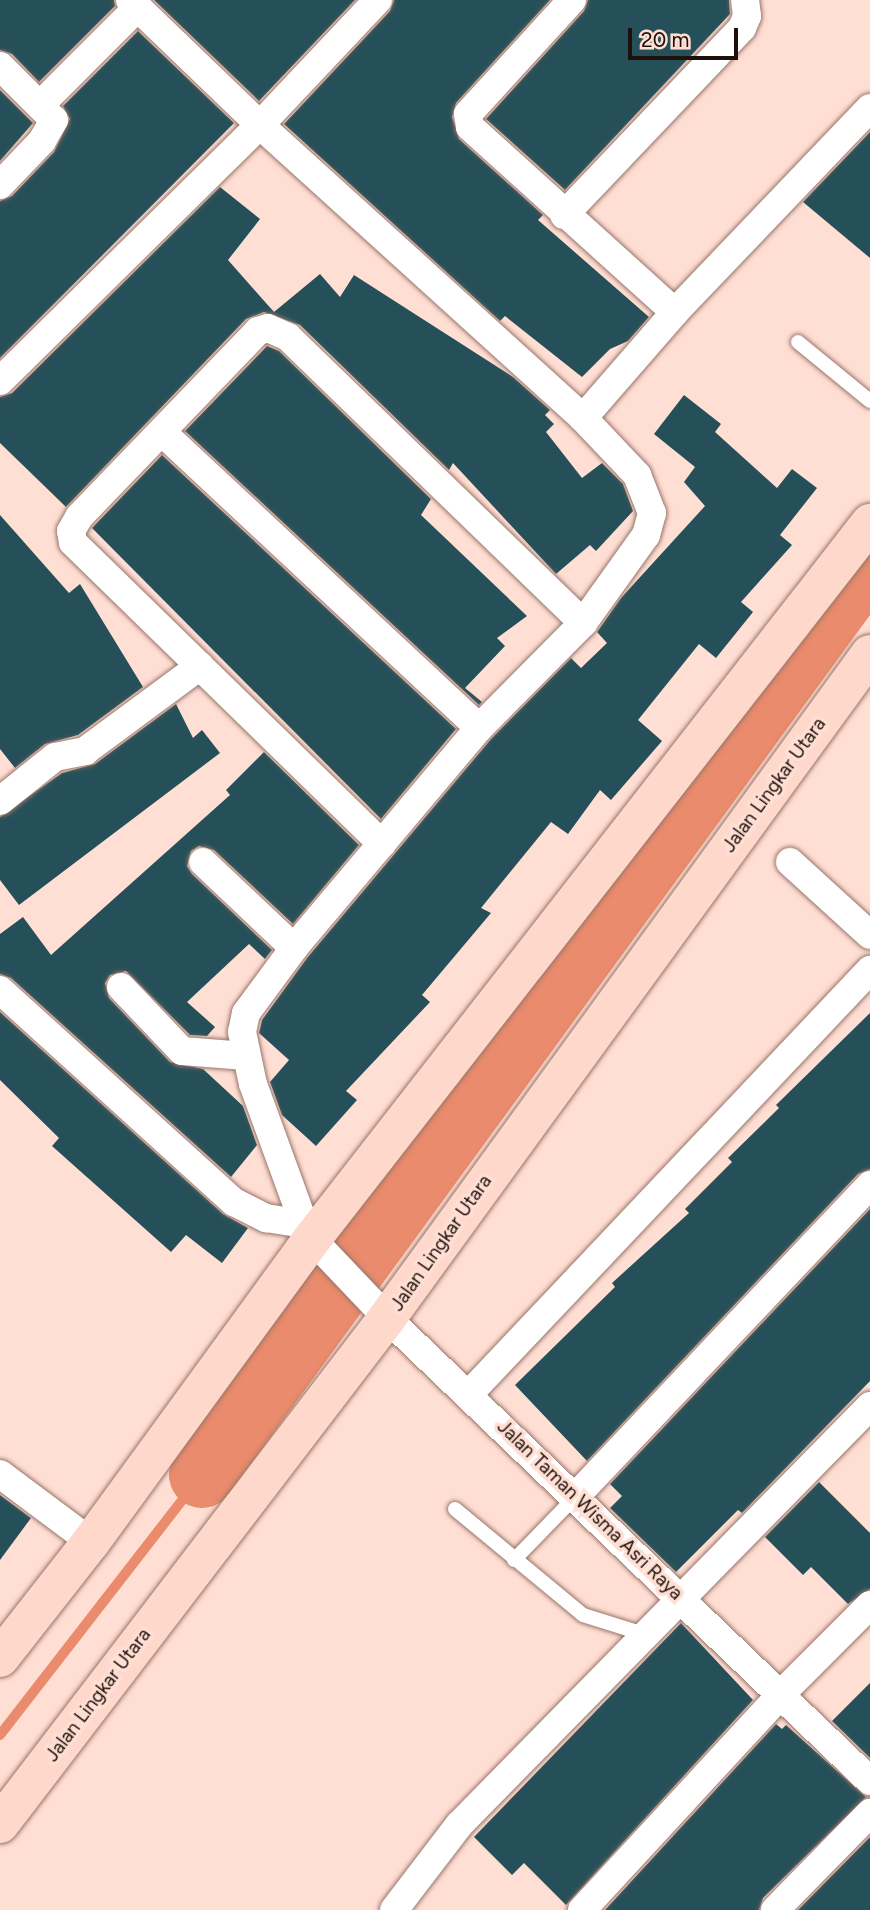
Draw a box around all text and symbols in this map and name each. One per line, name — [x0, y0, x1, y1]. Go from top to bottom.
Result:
scale bar — [632, 14, 742, 58]
text: 20 m — [641, 27, 689, 52]
street label: Jalan Lingkar Utara — [717, 713, 831, 857]
street label: Jalan Lingkar Utara — [386, 1171, 496, 1315]
street label: Jalan Taman Wisma Asri Raya — [493, 1415, 687, 1605]
street label: Jalan Lingkar Utara — [40, 1624, 156, 1766]

